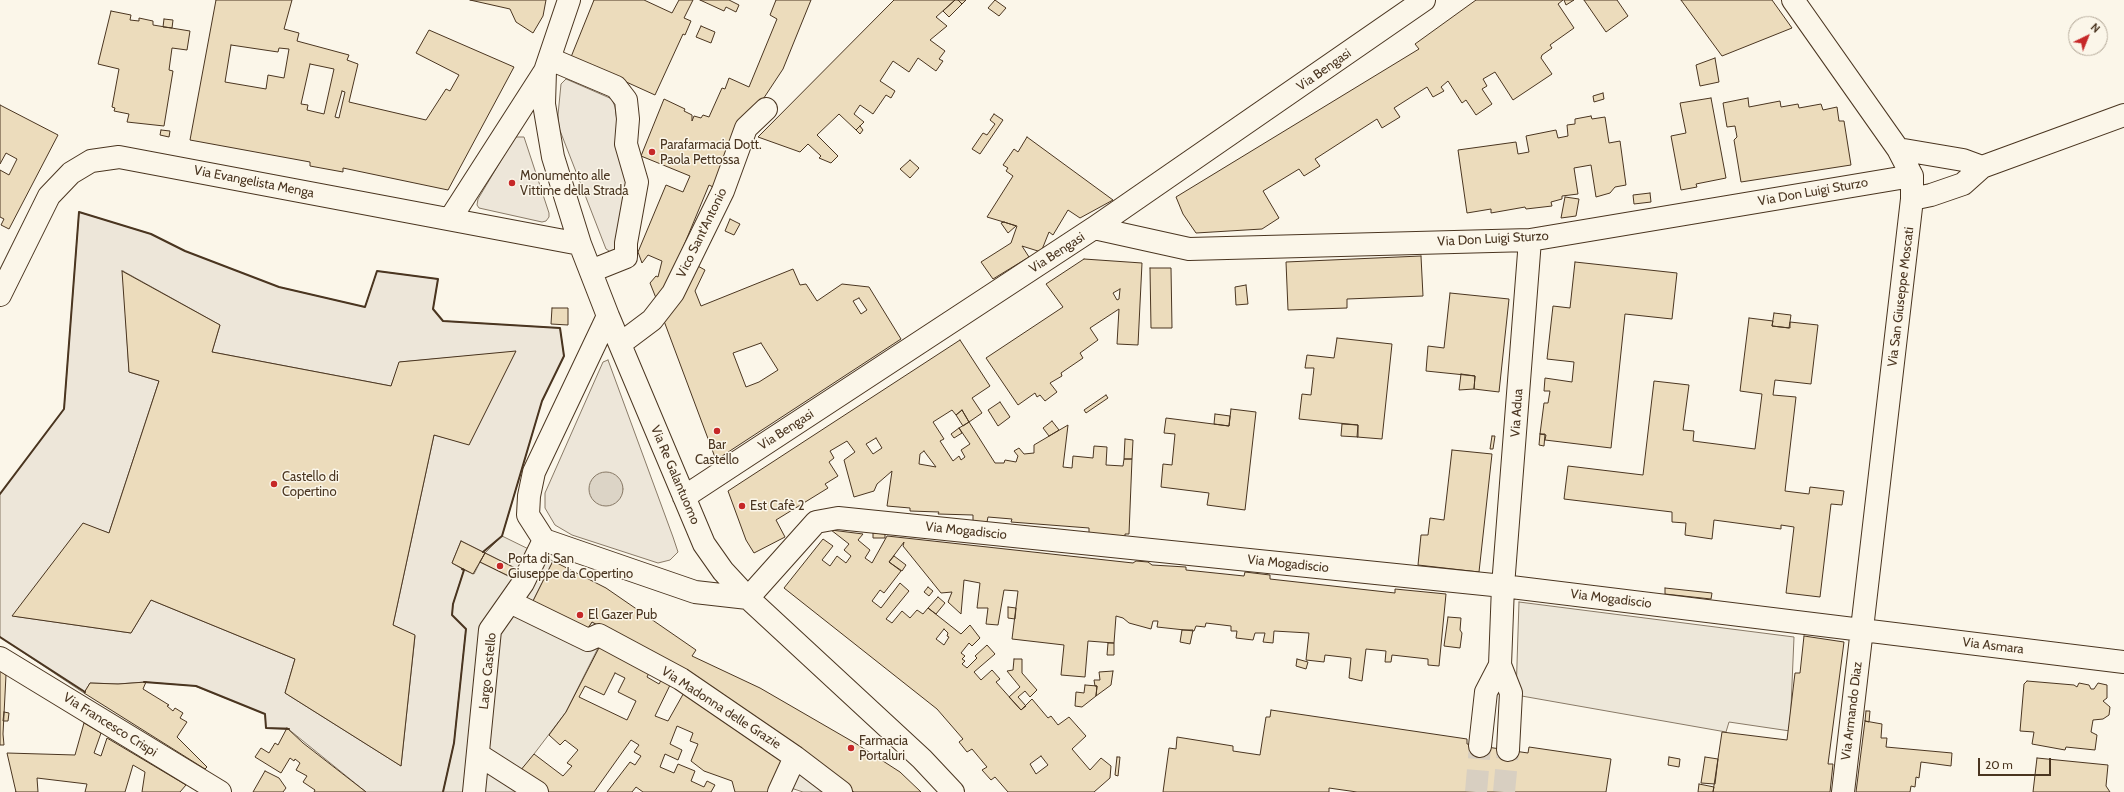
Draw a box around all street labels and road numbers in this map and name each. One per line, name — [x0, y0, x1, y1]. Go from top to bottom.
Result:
street label: Via Bengasi — [1294, 46, 1354, 94]
street label: Via Evangelista Menga — [193, 163, 315, 201]
street label: Via Don Luigi Sturzo — [1757, 175, 1869, 209]
street label: Vico Sant'Antonio — [674, 186, 730, 280]
street label: Via San Giuseppe Moscati — [1885, 226, 1917, 368]
street label: Via Don Luigi Sturzo — [1437, 228, 1549, 250]
street label: Via Bengasi — [1026, 229, 1088, 277]
street label: Via Adua — [1508, 388, 1526, 438]
street label: Via Bengasi — [755, 406, 817, 454]
street label: Via Re Galantuomo — [647, 423, 703, 527]
street label: Via Mogadiscio — [924, 519, 1008, 543]
street label: Via Mogadiscio — [1246, 552, 1330, 576]
street label: Via Mogadiscio — [1569, 586, 1653, 612]
street label: Largo Castello — [476, 632, 500, 710]
street label: Via Asmara — [1961, 634, 2025, 658]
street label: Via Armando Diaz — [1838, 661, 1866, 761]
street label: Via Madonna delle Grazie — [658, 664, 784, 752]
street label: Via Francesco Crispi — [60, 690, 160, 760]

